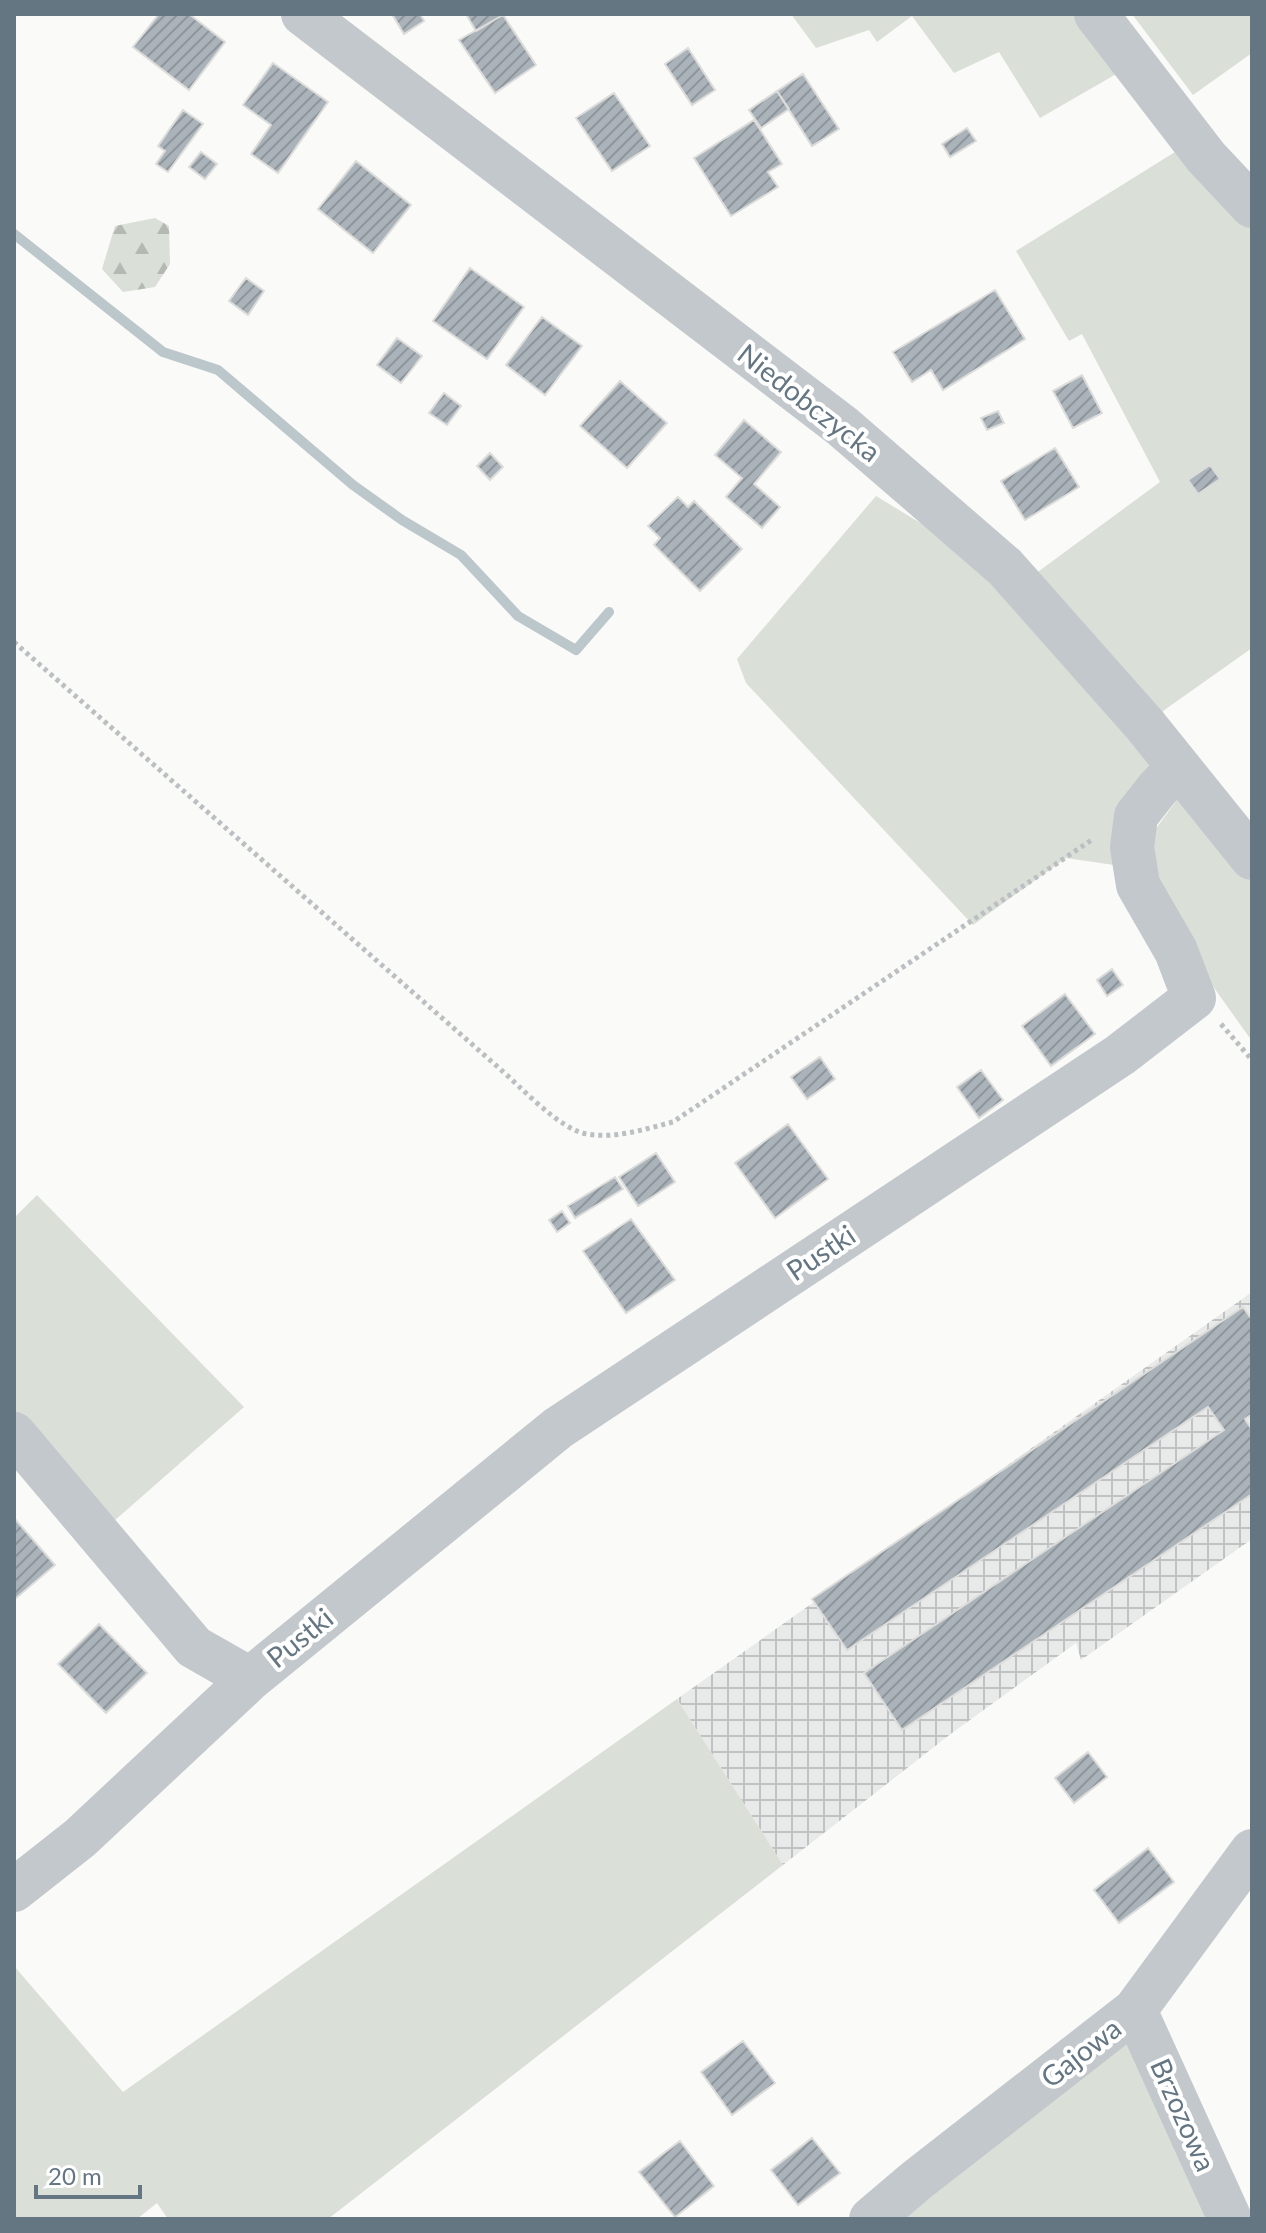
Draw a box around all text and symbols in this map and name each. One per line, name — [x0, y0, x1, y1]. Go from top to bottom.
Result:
street label: Niedobczycka — [732, 336, 888, 468]
street label: Pustki — [780, 1217, 861, 1287]
street label: Pustki — [259, 1600, 339, 1674]
street label: Gajowa — [1034, 2010, 1127, 2094]
street label: Brzozowa — [1144, 2053, 1224, 2176]
scale bar — [36, 2149, 140, 2199]
text: 20 m — [48, 2161, 102, 2190]

